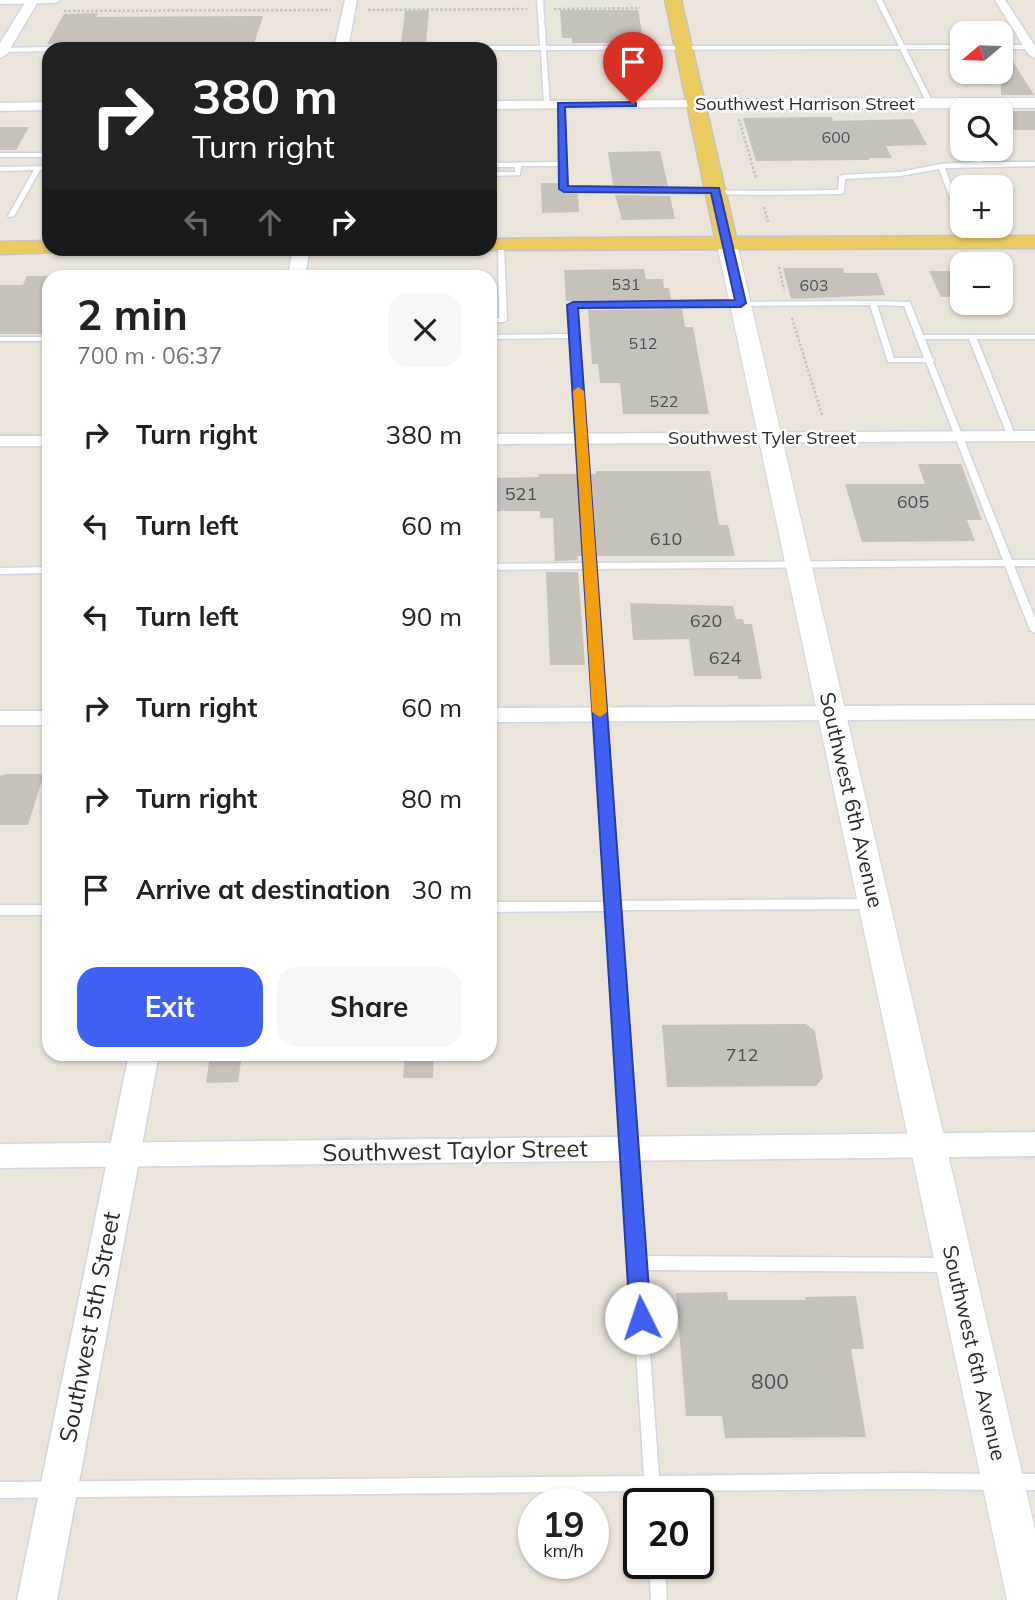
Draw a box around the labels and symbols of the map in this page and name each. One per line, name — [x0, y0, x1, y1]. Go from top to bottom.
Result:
north arrow — [950, 21, 1013, 84]
pin — [603, 32, 663, 104]
street label: Southwest Harrison Street — [695, 92, 915, 115]
house number: 600 — [822, 127, 850, 147]
house number: 531 — [612, 274, 640, 294]
house number: 603 — [800, 275, 828, 295]
house number: 512 — [629, 333, 657, 353]
house number: 522 — [650, 391, 678, 411]
street label: Southwest Tyler Street — [668, 426, 856, 449]
house number: 521 — [505, 482, 537, 505]
house number: 605 — [897, 490, 929, 513]
house number: 610 — [650, 527, 682, 550]
house number: 620 — [690, 609, 722, 632]
house number: 624 — [709, 646, 741, 669]
street label: Southwest 6th Avenue — [815, 690, 889, 910]
house number: 712 — [726, 1043, 758, 1066]
street label: Southwest Taylor Street — [322, 1133, 588, 1167]
street label: Southwest 5th Street — [52, 1209, 126, 1445]
street label: Southwest 6th Avenue — [938, 1243, 1012, 1463]
position arrow — [604, 1281, 678, 1355]
house number: 800 — [751, 1368, 789, 1394]
speed limit sign: 20 — [623, 1488, 714, 1579]

